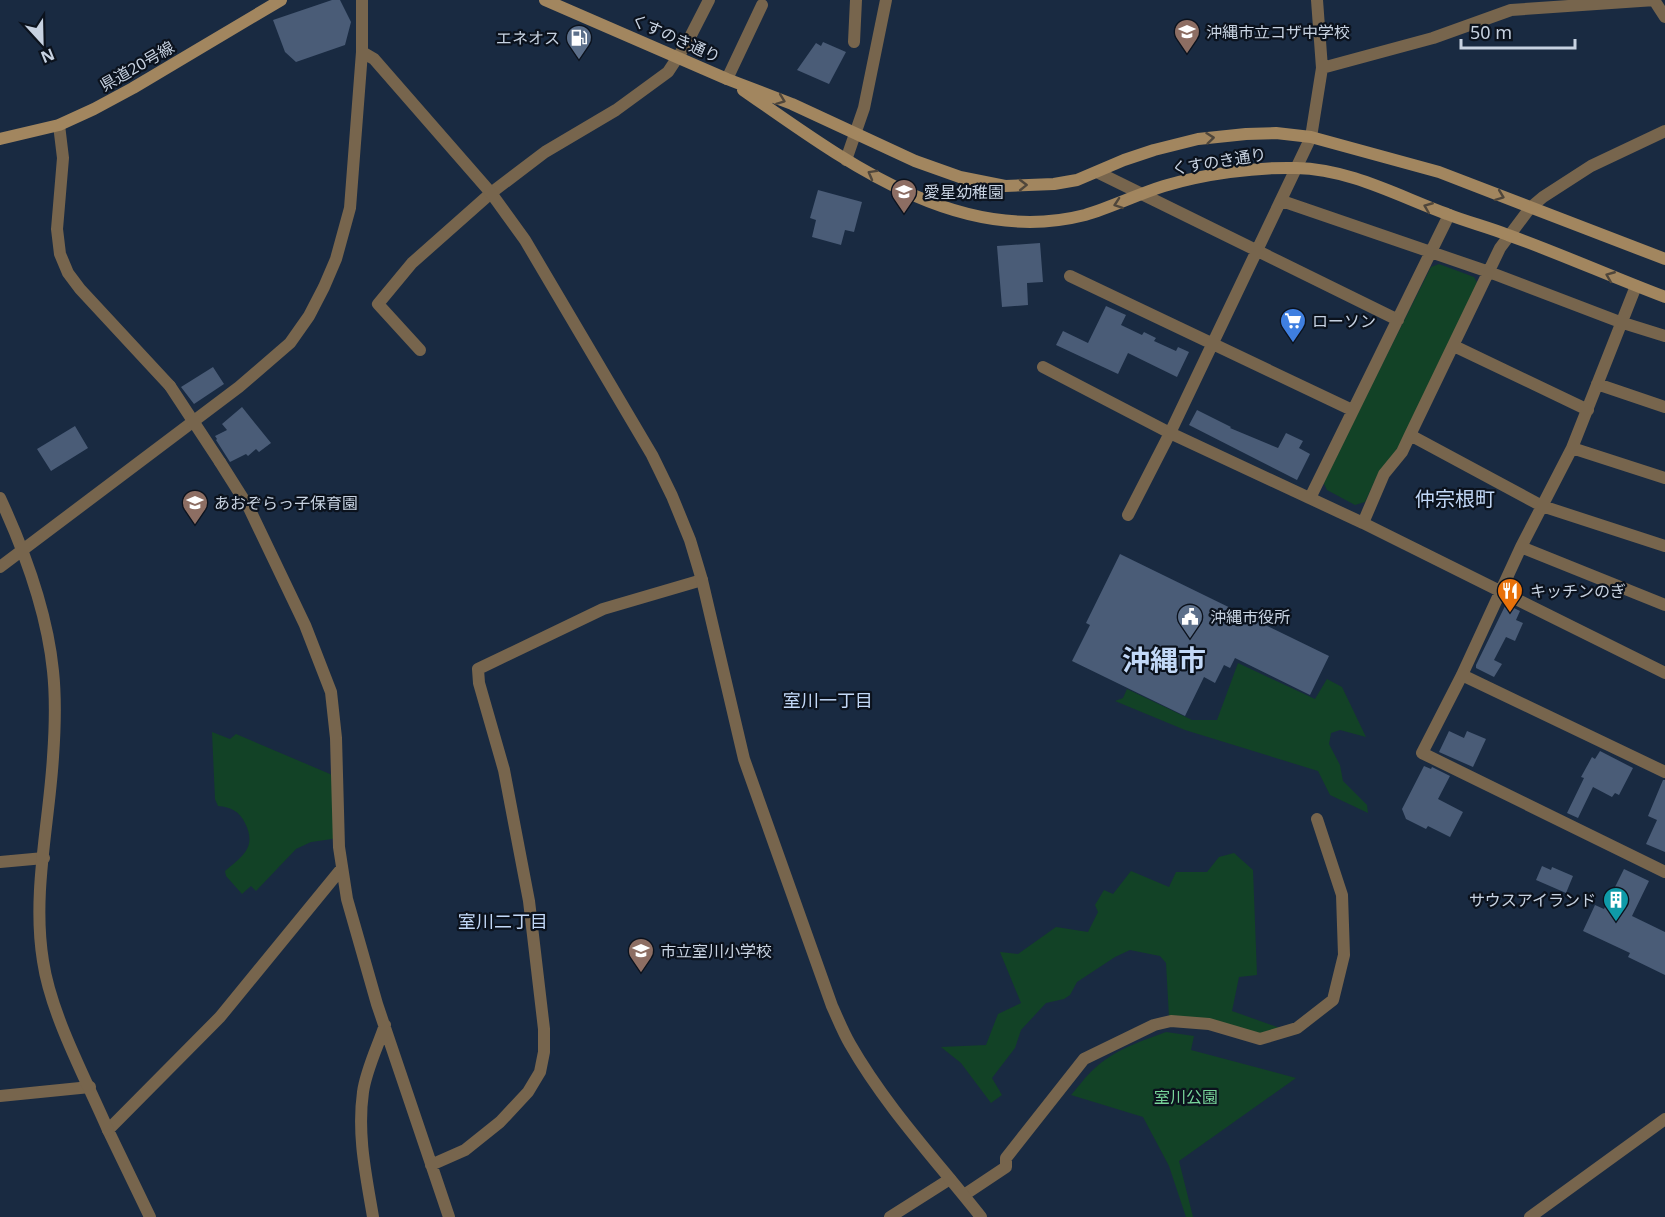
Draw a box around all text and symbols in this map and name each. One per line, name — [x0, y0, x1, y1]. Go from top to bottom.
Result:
street label: くすのき通り — [628, 9, 724, 67]
north arrow — [12, 12, 72, 72]
scale bar — [1461, 12, 1575, 50]
school or university icon: 沖縄市立コザ中学校 — [1172, 17, 1202, 55]
text: 50 m — [1470, 20, 1512, 44]
place label: 沖縄市立コザ中学校 — [1206, 21, 1350, 43]
fuel station icon: エネオス — [564, 23, 594, 61]
place label: エネオス — [496, 27, 560, 49]
street label: 県道20号線 — [96, 36, 178, 96]
text: N — [37, 43, 58, 69]
one-way arrow — [775, 93, 786, 105]
one-way arrow — [1206, 132, 1215, 145]
street label: くすのき通り — [1170, 143, 1268, 179]
one-way arrow — [867, 170, 878, 181]
school or university icon: 愛星幼稚園 — [889, 177, 919, 215]
one-way arrow — [1018, 179, 1027, 191]
place label: 愛星幼稚園 — [924, 181, 1004, 203]
one-way arrow — [1494, 189, 1505, 201]
one-way arrow — [1114, 196, 1124, 209]
one-way arrow — [1423, 201, 1434, 214]
one-way arrow — [1606, 271, 1617, 283]
supermarket icon: ローソン — [1278, 306, 1308, 344]
place label: ローソン — [1312, 310, 1376, 332]
district label: 仲宗根町 — [1415, 485, 1495, 512]
school or university icon: あおぞらっ子保育園 — [180, 488, 210, 526]
place label: あおぞらっ子保育園 — [214, 492, 358, 514]
restaurant icon: キッチンのぎ — [1495, 576, 1525, 614]
place label: キッチンのぎ — [1530, 580, 1626, 602]
public building icon: 沖縄市役所 — [1175, 602, 1205, 640]
place label: 沖縄市役所 — [1210, 606, 1290, 628]
district label: 沖縄市 — [1122, 640, 1206, 678]
district label: 室川一丁目 — [783, 688, 873, 712]
building icon: サウスアイランド — [1601, 885, 1631, 923]
place label: サウスアイランド — [1469, 889, 1596, 911]
district label: 室川二丁目 — [458, 909, 548, 933]
school or university icon: 市立室川小学校 — [626, 936, 656, 974]
place label: 市立室川小学校 — [660, 940, 772, 962]
park label: 室川公園 — [1154, 1086, 1218, 1108]

